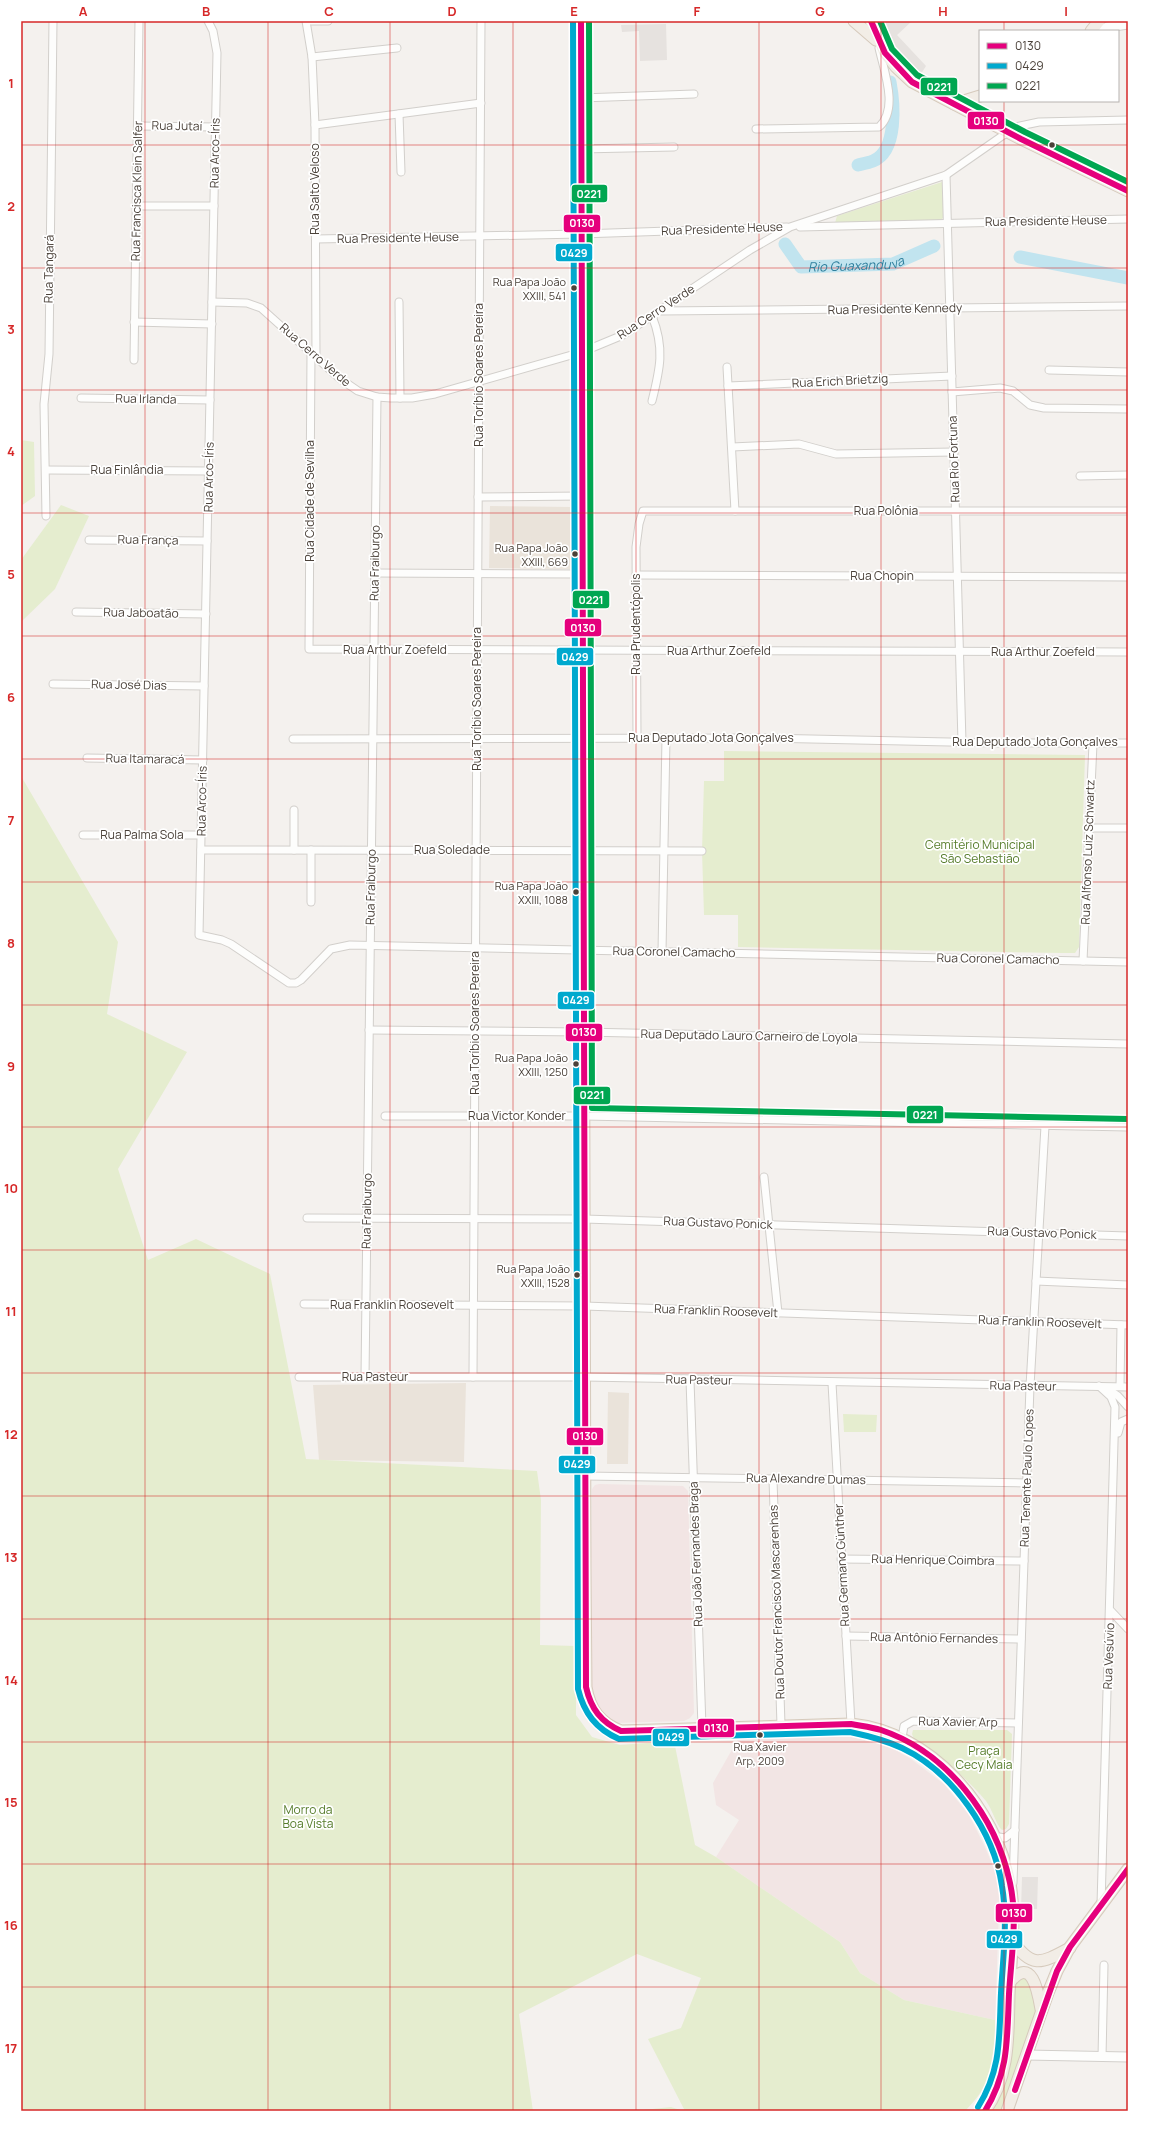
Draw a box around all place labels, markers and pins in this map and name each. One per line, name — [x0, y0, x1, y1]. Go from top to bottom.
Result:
unlabelled marker — [1047, 140, 1057, 150]
place label: Rua Papa João XXIII, 541 — [493, 274, 566, 303]
marker: Rua Papa João XXIII, 541 — [569, 283, 579, 293]
place label: Rua Papa João XXIII, 669 — [495, 540, 568, 569]
marker: Rua Papa João XXIII, 669 — [570, 549, 580, 559]
place label: Rua Papa João XXIII, 1088 — [495, 878, 568, 907]
marker: Rua Papa João XXIII, 1088 — [571, 887, 581, 897]
place label: Rua Papa João XXIII, 1250 — [495, 1050, 568, 1079]
marker: Rua Papa João XXIII, 1250 — [571, 1059, 581, 1069]
place label: Rua Papa João XXIII, 1528 — [497, 1261, 570, 1290]
marker: Rua Papa João XXIII, 1528 — [572, 1270, 582, 1280]
marker: Rua Xavier Arp, 2009 — [755, 1730, 765, 1740]
place label: Rua Xavier Arp, 2009 — [734, 1739, 786, 1768]
unlabelled marker — [993, 1861, 1003, 1871]

